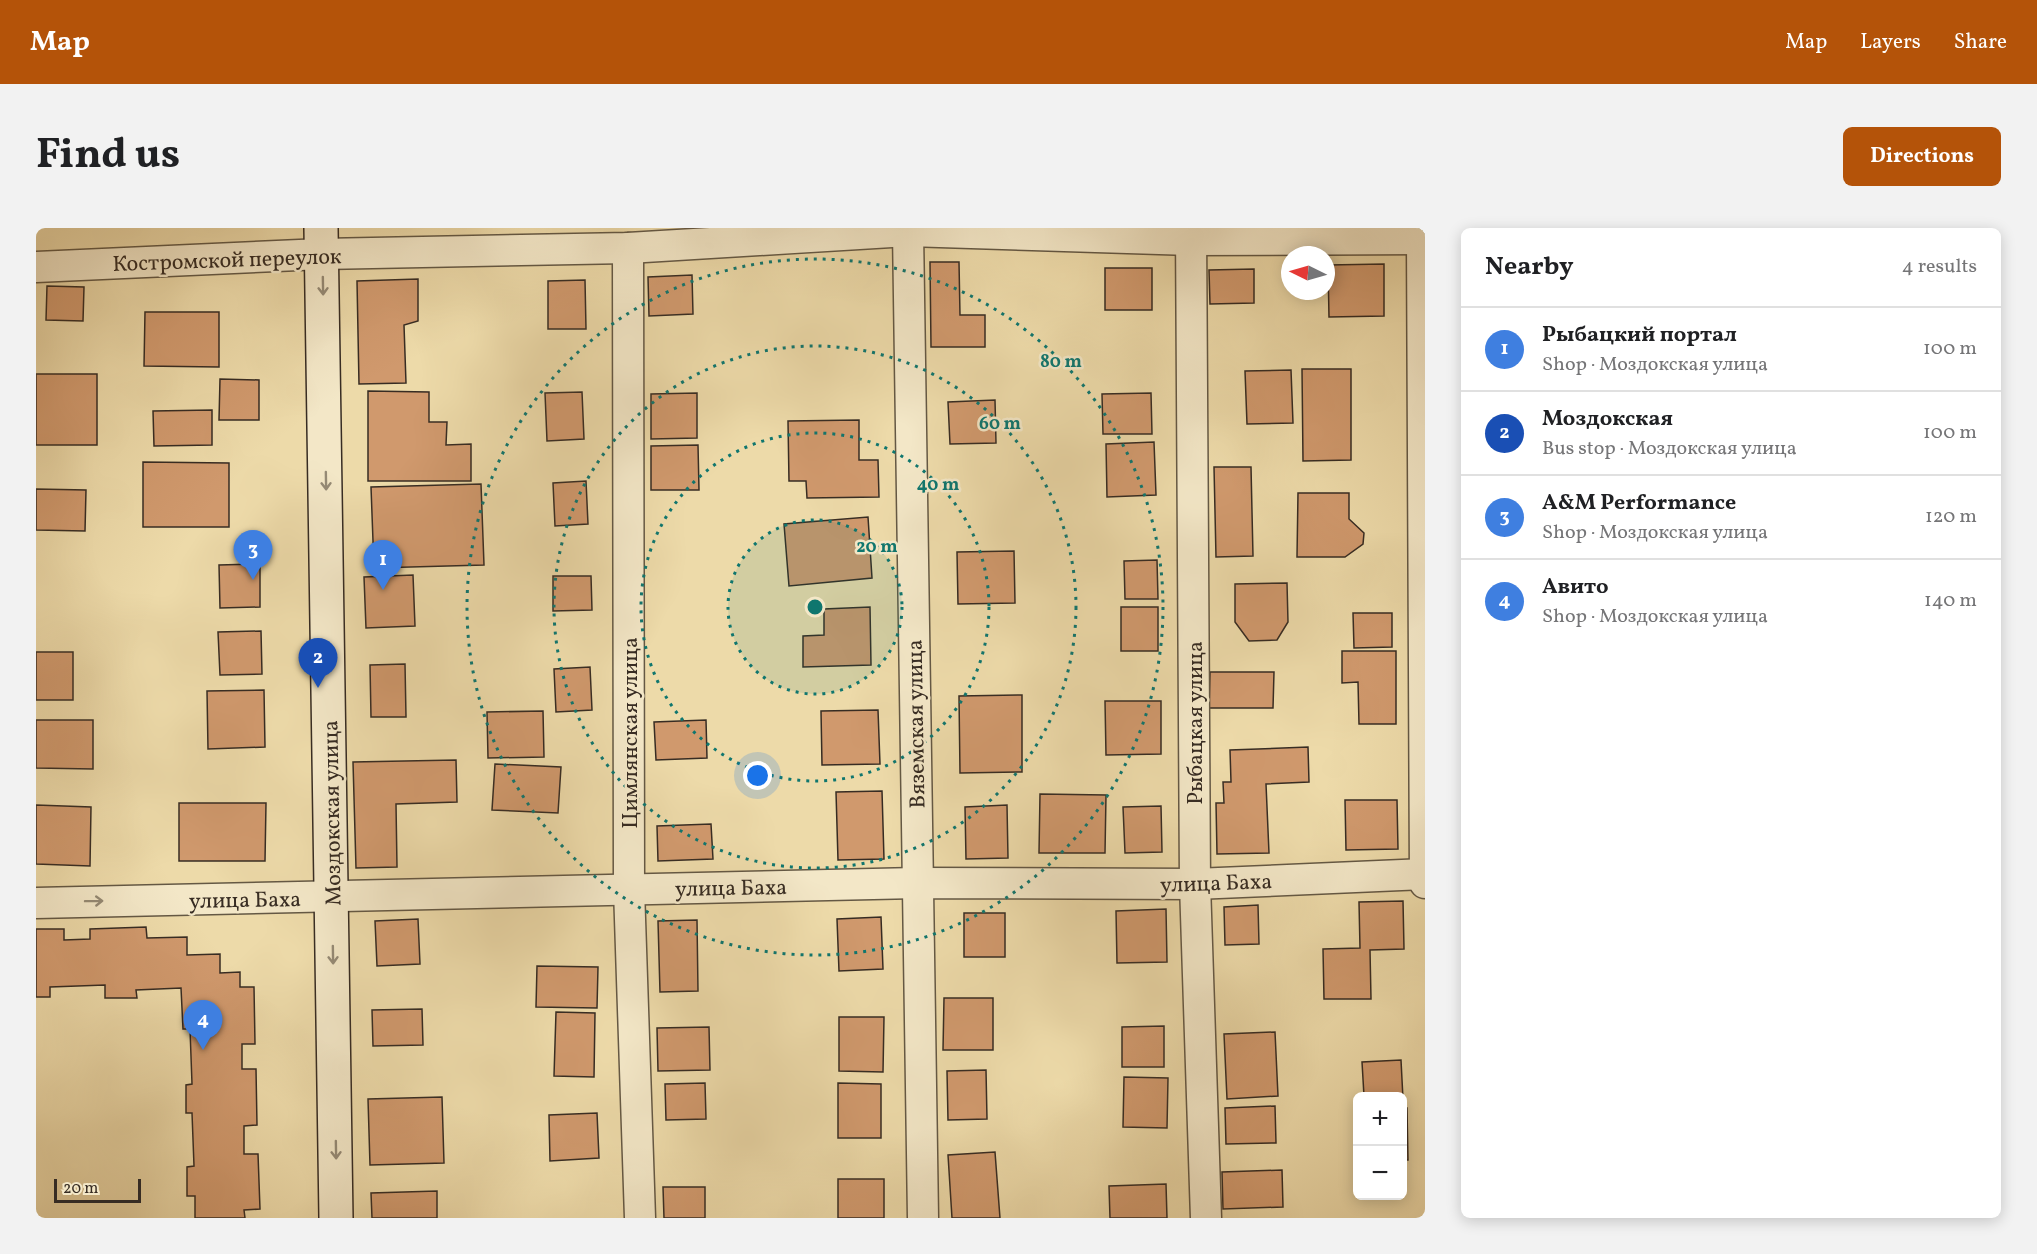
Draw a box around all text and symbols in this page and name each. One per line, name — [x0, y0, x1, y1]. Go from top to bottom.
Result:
text: Map — [30, 23, 90, 62]
text: Map — [1785, 28, 1827, 57]
text: Layers — [1860, 28, 1921, 57]
text: Share — [1954, 28, 2007, 57]
text: Find us — [36, 127, 180, 186]
button: Directions — [1843, 127, 2001, 186]
street label: Костромской переулок — [112, 242, 342, 281]
north arrow — [1281, 246, 1335, 300]
text: Nearby — [1485, 249, 1574, 285]
text: 4 results — [1902, 253, 1977, 281]
one-way arrow — [317, 276, 329, 296]
text: Рыбацкий портал — [1542, 320, 1737, 351]
text: 1 — [1500, 335, 1509, 363]
text: 100 m — [1923, 335, 1977, 363]
text: 80 m — [1040, 350, 1082, 375]
text: Shop · Моздокская улица — [1542, 351, 1768, 379]
text: Моздокская — [1542, 404, 1673, 435]
text: 60 m — [979, 412, 1021, 437]
text: 2 — [1499, 419, 1510, 447]
text: 100 m — [1923, 419, 1977, 447]
text: Bus stop · Моздокская улица — [1542, 435, 1797, 463]
one-way arrow — [320, 471, 332, 491]
text: 40 m — [917, 473, 959, 498]
text: A&M Performance — [1542, 488, 1736, 519]
text: 3 — [1499, 503, 1510, 531]
text: 120 m — [1925, 503, 1977, 531]
text: Shop · Моздокская улица — [1542, 519, 1768, 547]
pin: 3 — [234, 530, 272, 580]
text: 20 m — [856, 535, 898, 560]
pin: 1 — [364, 540, 402, 590]
text: Авито — [1542, 572, 1609, 603]
text: 4 — [1498, 587, 1511, 615]
text: 140 m — [1924, 587, 1977, 615]
centre of rings — [805, 597, 825, 617]
text: Shop · Моздокская улица — [1542, 603, 1768, 631]
street label: Цимлянская улица — [616, 637, 647, 829]
pin: 2 — [298, 638, 338, 688]
street label: Вяземская улица — [901, 639, 934, 809]
street label: Рыбацкая улица — [1181, 641, 1212, 805]
street label: Моздокская улица — [316, 720, 351, 906]
your location — [743, 761, 772, 790]
street label: улица Баха — [1159, 867, 1273, 902]
street label: улица Баха — [675, 873, 788, 906]
street label: улица Баха — [189, 885, 302, 918]
one-way arrow — [84, 896, 104, 907]
one-way arrow — [327, 945, 339, 965]
pin: 4 — [184, 1000, 222, 1050]
map controls — [1353, 1092, 1407, 1200]
button: + — [1353, 1092, 1407, 1146]
one-way arrow — [330, 1140, 341, 1160]
button: − — [1353, 1146, 1407, 1200]
scale bar — [54, 1176, 141, 1204]
text: 20 m — [63, 1178, 98, 1200]

